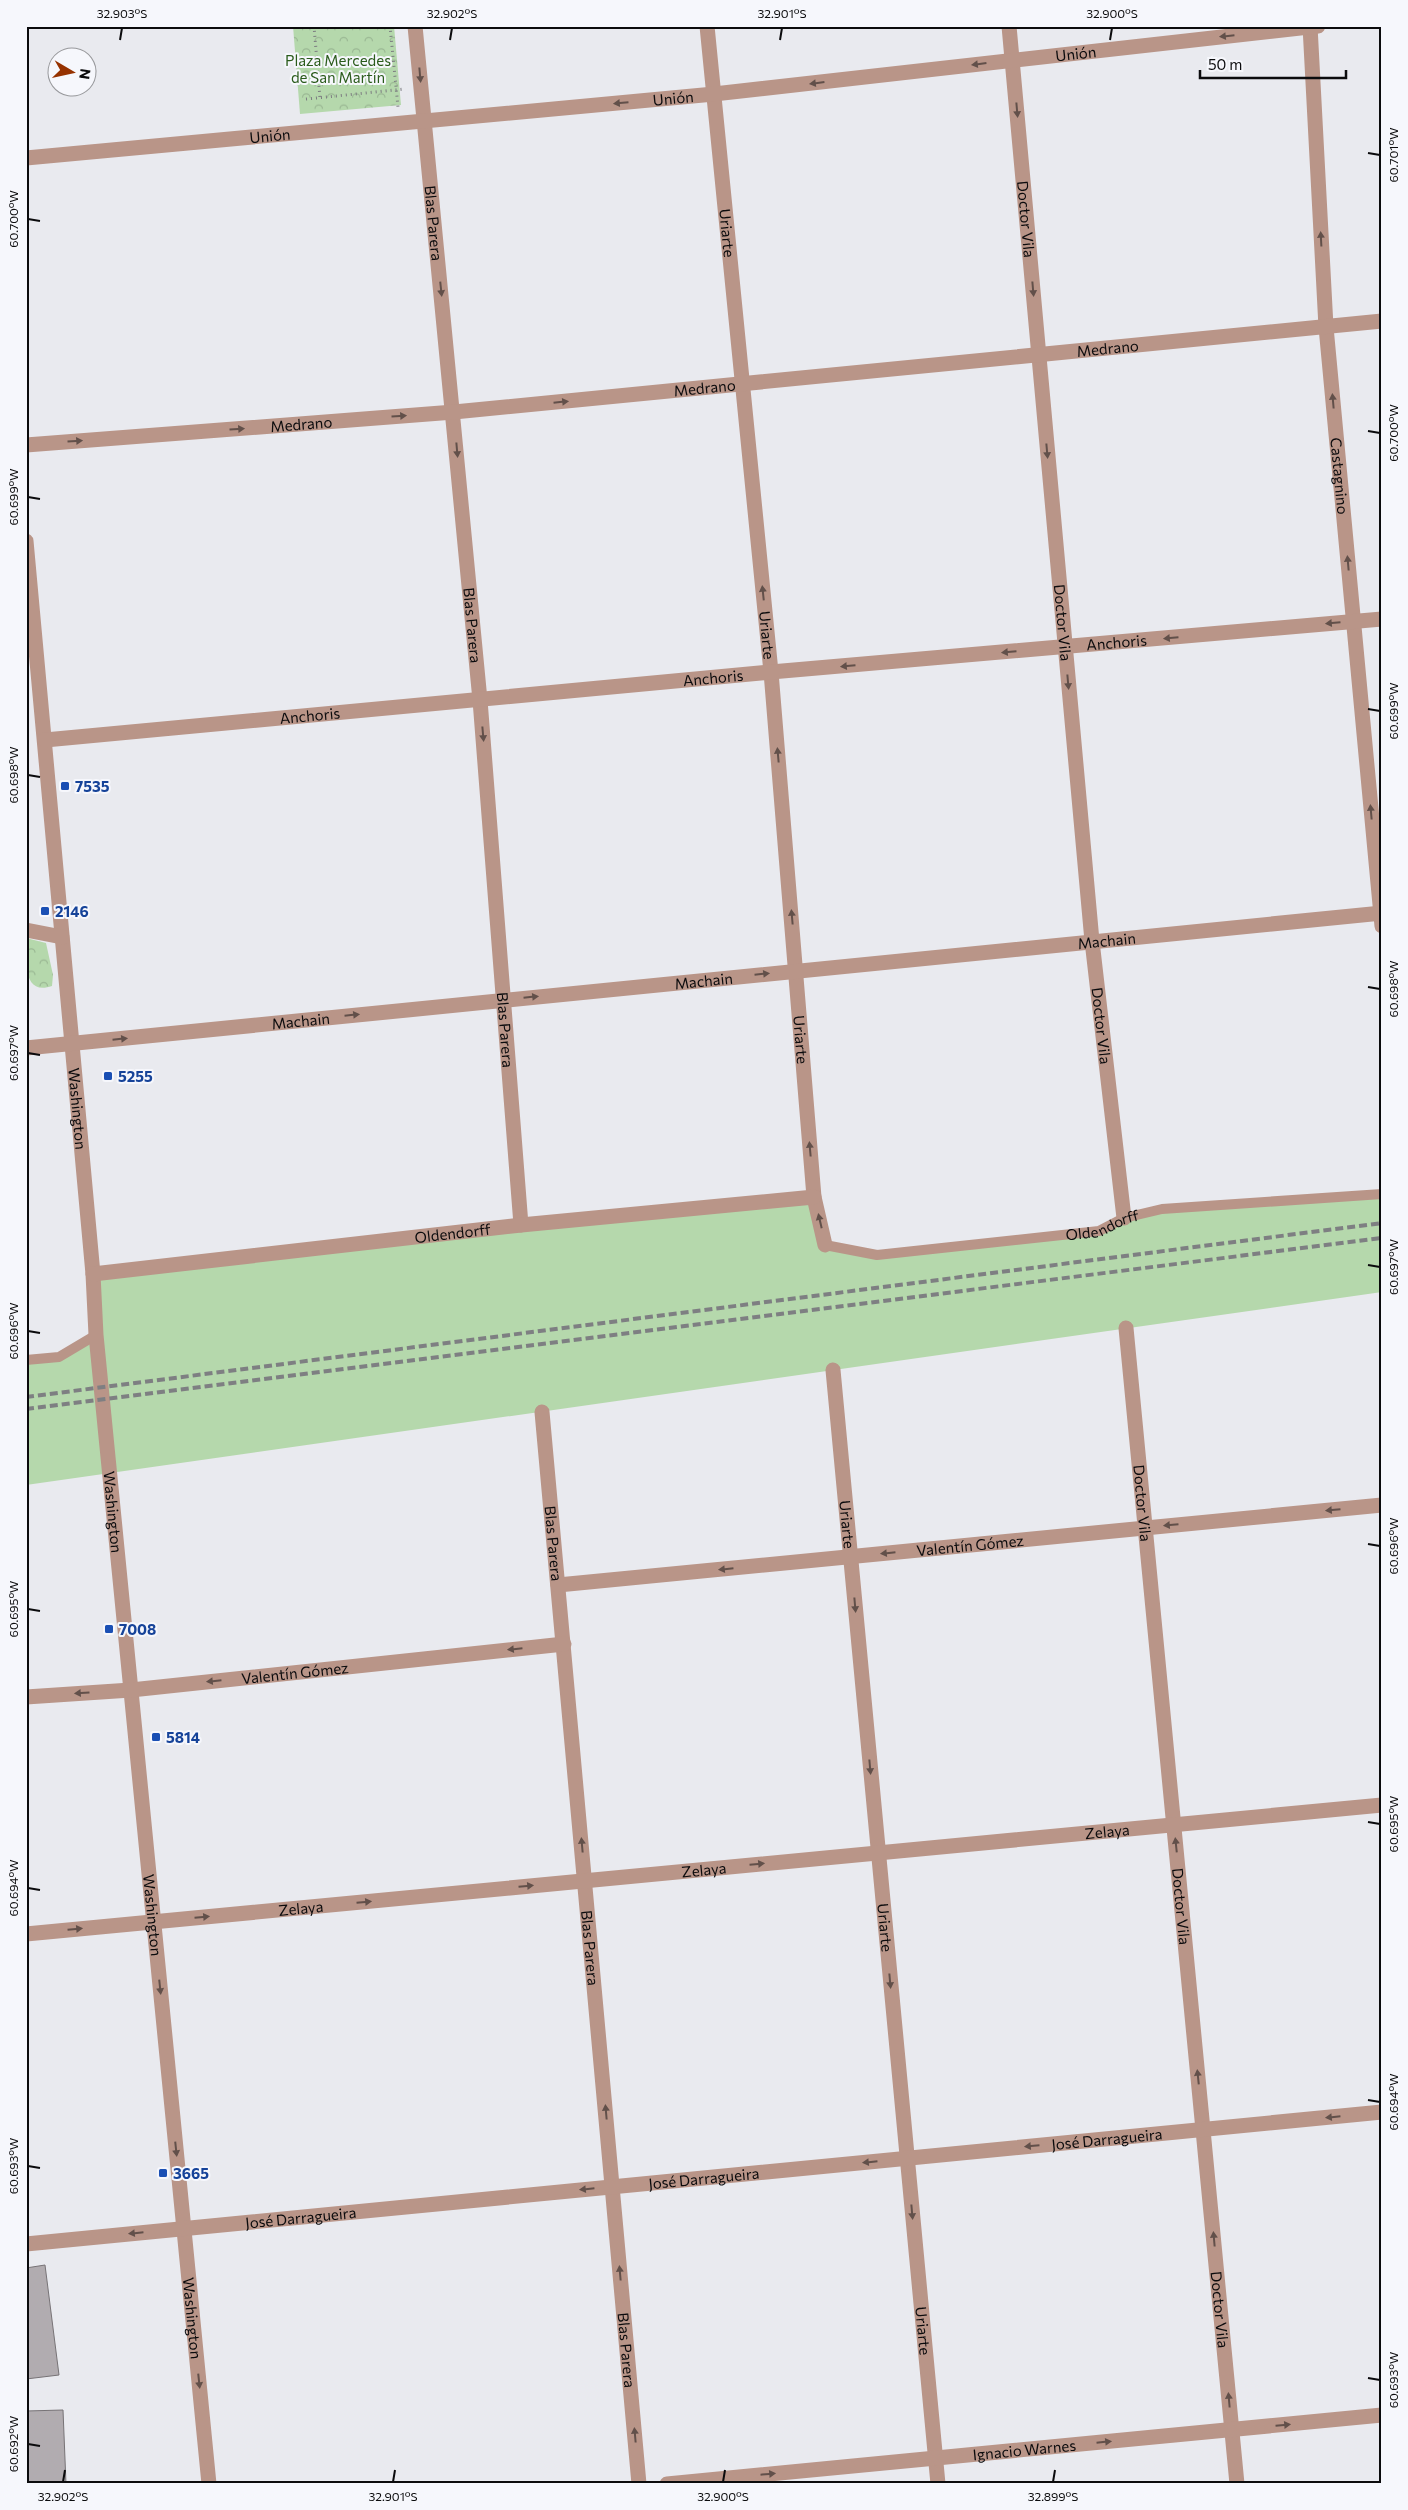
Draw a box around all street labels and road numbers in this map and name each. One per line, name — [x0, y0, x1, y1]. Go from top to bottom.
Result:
street label: Unión — [1054, 42, 1097, 65]
street label: Unión — [652, 87, 694, 109]
street label: Unión — [249, 124, 291, 146]
street label: Doctor Vila — [1014, 180, 1039, 258]
street label: Blas Parera — [421, 185, 447, 262]
street label: Uriarte — [716, 208, 739, 258]
street label: Medrano — [1076, 336, 1139, 360]
street label: Medrano — [673, 375, 736, 399]
street label: Medrano — [269, 412, 333, 435]
street label: Castagnino — [1327, 437, 1352, 515]
street label: Doctor Vila — [1051, 583, 1076, 662]
street label: Blas Parera — [460, 587, 485, 664]
street label: Uriarte — [756, 610, 779, 660]
street label: Anchoris — [1086, 630, 1148, 654]
street label: Anchoris — [682, 666, 744, 689]
street label: Anchoris — [279, 703, 341, 727]
street label: Machain — [1077, 929, 1137, 952]
street label: Machain — [674, 969, 734, 992]
street label: Doctor Vila — [1088, 986, 1115, 1065]
street label: Blas Parera — [494, 991, 518, 1068]
street label: Machain — [271, 1009, 331, 1033]
street label: Uriarte — [790, 1015, 812, 1065]
street label: Washington — [65, 1067, 91, 1150]
street label: Oldendorff — [1065, 1206, 1141, 1244]
street label: Oldendorff — [414, 1219, 492, 1246]
street label: Doctor Vila — [1130, 1464, 1155, 1542]
street label: Washington — [100, 1470, 126, 1554]
street label: Uriarte — [836, 1499, 859, 1549]
street label: Blas Parera — [542, 1505, 566, 1582]
street label: Valentín Gómez — [916, 1531, 1025, 1559]
street label: Valentín Gómez — [240, 1658, 349, 1687]
street label: Zelaya — [1084, 1820, 1130, 1842]
street label: Zelaya — [681, 1858, 727, 1881]
street label: Doctor Vila — [1169, 1867, 1194, 1946]
street label: Washington — [140, 1873, 166, 1957]
street label: Zelaya — [278, 1897, 324, 1919]
street label: Uriarte — [874, 1902, 897, 1953]
street label: Blas Parera — [578, 1909, 603, 1986]
street label: José Darragueira — [1051, 2124, 1163, 2153]
street label: José Darragueira — [647, 2164, 760, 2192]
street label: José Darragueira — [244, 2203, 357, 2232]
street label: Doctor Vila — [1208, 2270, 1233, 2349]
street label: Washington — [180, 2276, 206, 2360]
street label: Uriarte — [912, 2306, 935, 2356]
street label: Blas Parera — [615, 2312, 639, 2389]
street label: Ignacio Warnes — [972, 2436, 1077, 2463]

